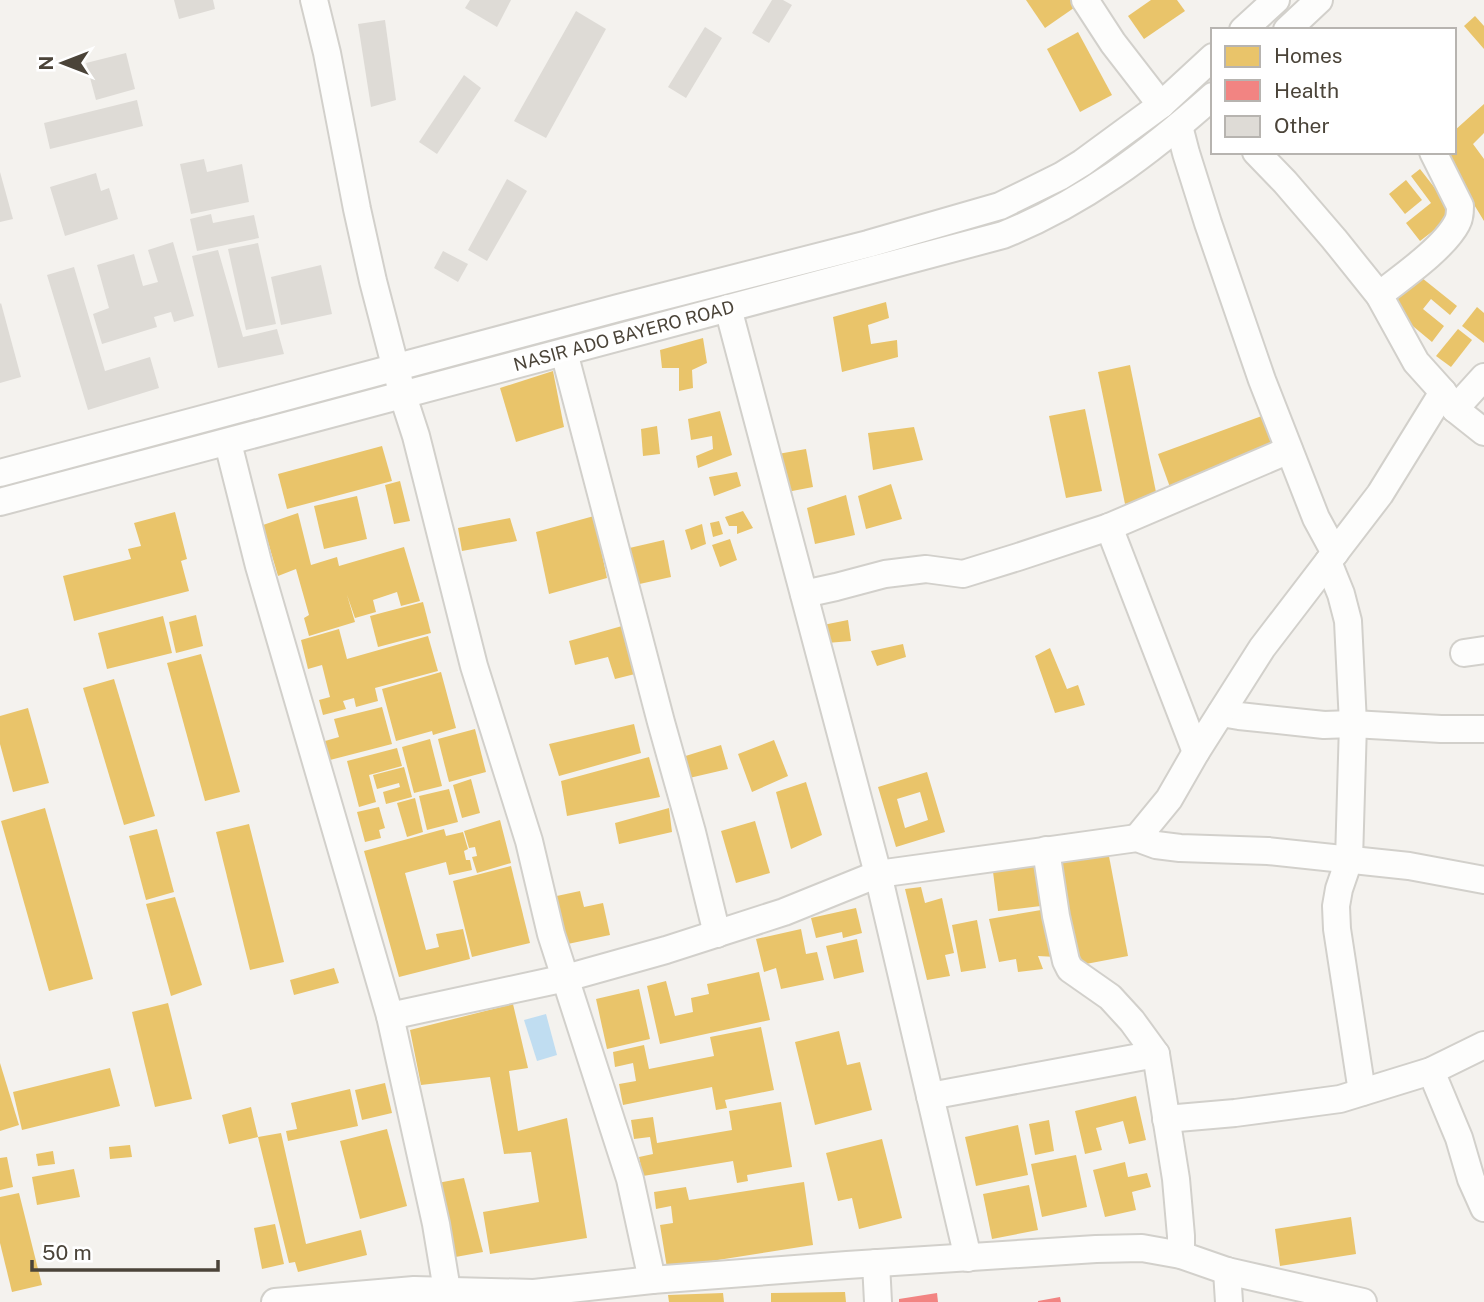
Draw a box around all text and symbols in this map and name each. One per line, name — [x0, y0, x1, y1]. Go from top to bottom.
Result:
north arrow — [28, 28, 98, 98]
legend — [1211, 28, 1456, 154]
text: Homes — [1274, 43, 1342, 68]
text: N — [35, 56, 57, 70]
text: Health — [1274, 78, 1339, 103]
text: Other — [1274, 113, 1330, 138]
street label: NASIR ADO BAYERO ROAD — [511, 296, 737, 375]
scale bar — [32, 1228, 217, 1272]
text: 50 m — [42, 1240, 92, 1265]

